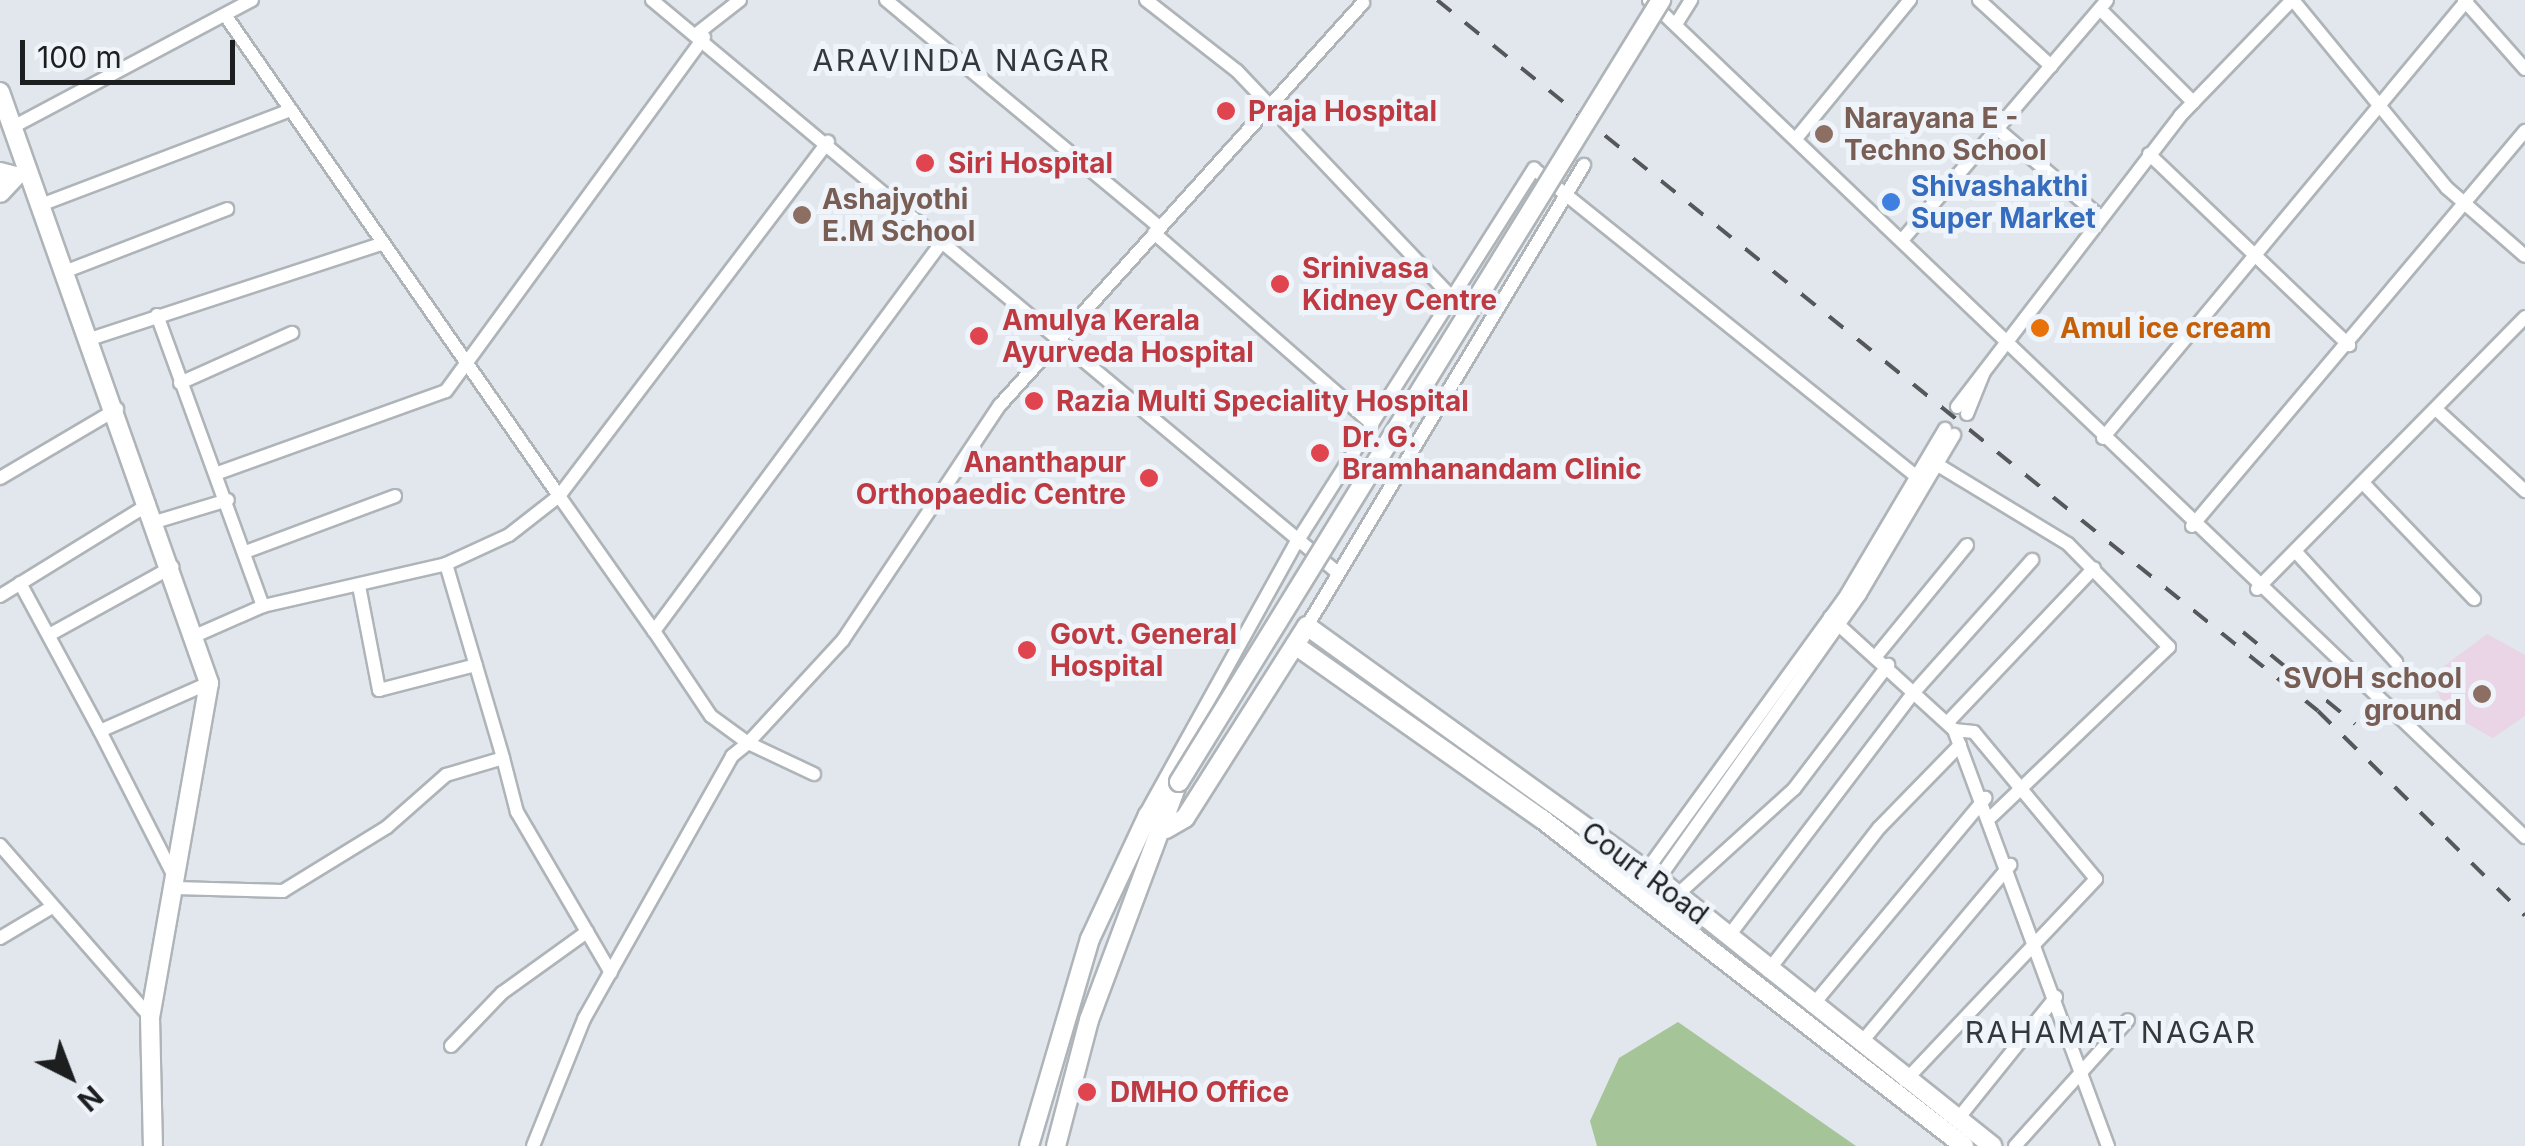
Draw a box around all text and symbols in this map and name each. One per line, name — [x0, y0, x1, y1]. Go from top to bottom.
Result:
scale bar — [25, 20, 240, 82]
text: 100 m — [37, 39, 122, 75]
district label: ARAVINDA NAGAR — [813, 42, 1111, 78]
place label: Praja Hospital — [1248, 94, 1437, 128]
marker: Praja Hospital — [1213, 98, 1239, 124]
place label: Narayana E - Techno School — [1844, 101, 2046, 167]
marker: Narayana E - Techno School — [1813, 123, 1835, 145]
place label: Siri Hospital — [948, 146, 1113, 180]
marker: Siri Hospital — [912, 150, 938, 176]
place label: Shivashakthi Super Market — [1911, 169, 2096, 235]
place label: Ashajyothi E.M School — [822, 182, 975, 248]
marker: Shivashakthi Super Market — [1880, 191, 1902, 213]
marker: Ashajyothi E.M School — [791, 204, 813, 226]
place label: Srinivasa Kidney Centre — [1302, 251, 1497, 317]
marker: Srinivasa Kidney Centre — [1267, 271, 1293, 297]
place label: Amulya Kerala Ayurveda Hospital — [1002, 303, 1254, 369]
place label: Amul ice cream — [2060, 311, 2271, 345]
marker: Amul ice cream — [2029, 317, 2051, 339]
marker: Amulya Kerala Ayurveda Hospital — [966, 323, 992, 349]
place label: Razia Multi Speciality Hospital — [1056, 384, 1469, 418]
marker: Razia Multi Speciality Hospital — [1021, 388, 1047, 414]
place label: Dr. G. Bramhanandam Clinic — [1342, 420, 1642, 486]
marker: Dr. G. Bramhanandam Clinic — [1307, 440, 1333, 466]
place label: Ananthapur Orthopaedic Centre — [856, 445, 1126, 511]
marker: Ananthapur Orthopaedic Centre — [1136, 465, 1162, 491]
place label: Govt. General Hospital — [1050, 617, 1238, 683]
marker: Govt. General Hospital — [1014, 637, 1040, 663]
place label: SVOH school ground — [2283, 661, 2462, 727]
marker: SVOH school ground — [2471, 683, 2493, 705]
street label: Court Road — [1575, 815, 1715, 931]
district label: RAHAMAT NAGAR — [1965, 1014, 2257, 1050]
north arrow — [20, 1026, 120, 1126]
place label: DMHO Office — [1110, 1075, 1289, 1109]
text: N — [71, 1079, 109, 1118]
marker: DMHO Office — [1074, 1079, 1100, 1105]

